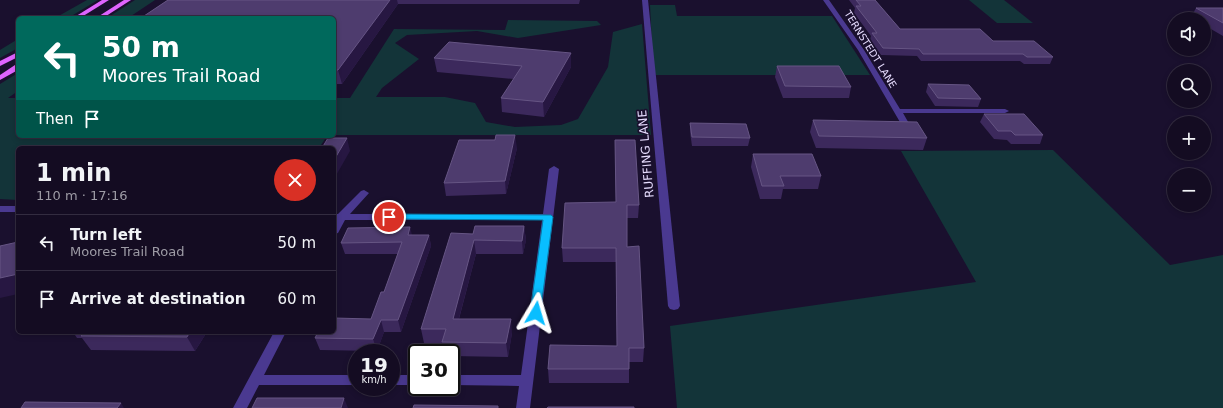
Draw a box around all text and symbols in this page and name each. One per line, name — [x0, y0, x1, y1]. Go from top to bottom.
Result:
street label: TERNSTEDT LANE — [842, 8, 899, 90]
map controls — [1167, 12, 1211, 212]
button: sound — [1167, 12, 1211, 56]
text: 50 m — [102, 31, 180, 64]
icon: left — [36, 32, 88, 84]
button: search — [1167, 64, 1211, 108]
text: Moores Trail Road — [102, 65, 260, 86]
icon: arrive — [81, 108, 103, 130]
street label: RUFFING LANE — [635, 109, 657, 199]
text: Then — [36, 110, 73, 128]
button: + — [1167, 116, 1211, 160]
text: 1 min — [36, 159, 111, 187]
button: close — [274, 159, 316, 201]
button: − — [1167, 168, 1211, 212]
text: 110 m · 17:16 — [36, 188, 127, 203]
pin — [372, 200, 406, 234]
icon: arrive — [378, 206, 400, 228]
text: Turn left — [70, 226, 142, 244]
icon: left — [36, 232, 58, 254]
text: 50 m — [278, 234, 316, 252]
text: Moores Trail Road — [70, 244, 184, 259]
icon: arrive — [36, 288, 58, 310]
text: Arrive at destination — [70, 290, 245, 308]
text: 60 m — [278, 290, 316, 308]
position arrow — [515, 292, 557, 334]
speed limit sign: 30 — [408, 344, 460, 396]
text: 19 — [360, 353, 388, 377]
text: km/h — [361, 374, 387, 385]

